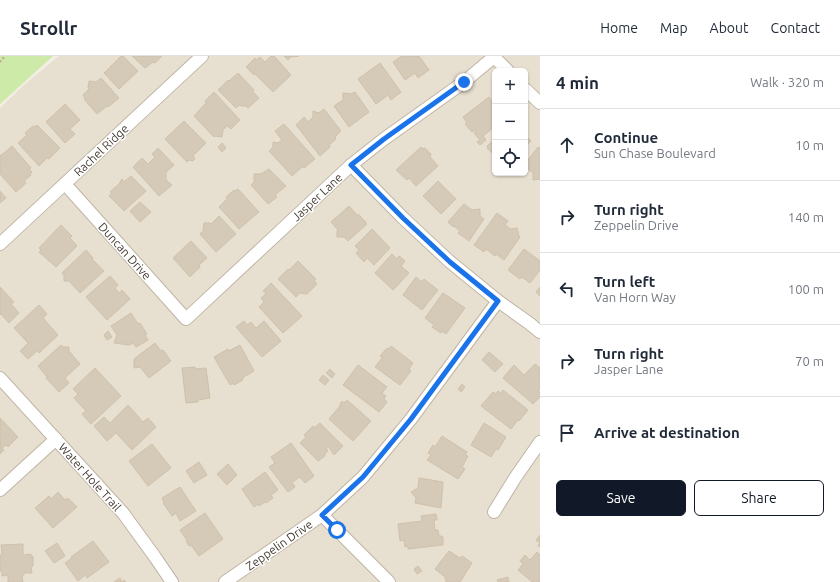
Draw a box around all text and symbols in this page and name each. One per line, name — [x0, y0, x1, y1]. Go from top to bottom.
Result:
text: Strollr — [20, 17, 77, 39]
text: Home — [600, 20, 638, 36]
text: Map — [660, 20, 688, 36]
text: About — [710, 20, 749, 36]
text: Contact — [771, 20, 820, 36]
map controls — [492, 68, 528, 176]
button: + — [492, 68, 528, 104]
route end — [455, 73, 473, 91]
text: 4 min — [556, 73, 599, 92]
text: Walk · 320 m — [750, 75, 824, 89]
button: − — [492, 104, 528, 140]
street label: Rachel Ridge — [71, 122, 131, 178]
text: Continue — [594, 129, 658, 146]
icon: ahead — [556, 134, 578, 156]
text: 10 m — [795, 138, 824, 152]
button: locate — [492, 140, 528, 176]
text: Sun Chase Boulevard — [594, 146, 716, 160]
street label: Jasper Lane — [289, 170, 345, 224]
text: Turn right — [594, 201, 664, 218]
icon: right — [556, 206, 578, 228]
text: 140 m — [788, 210, 824, 224]
text: Zeppelin Drive — [594, 218, 679, 232]
street label: Duncan Drive — [96, 220, 154, 282]
text: Turn left — [594, 273, 655, 290]
icon: left — [556, 278, 578, 300]
text: 100 m — [788, 282, 824, 296]
text: Van Horn Way — [594, 290, 676, 304]
text: Turn right — [594, 345, 664, 362]
icon: right — [556, 350, 578, 372]
text: 70 m — [795, 354, 824, 368]
text: Jasper Lane — [594, 362, 663, 376]
icon: arrive — [556, 422, 578, 444]
text: Arrive at destination — [594, 424, 740, 441]
street label: Water Hole Trail — [56, 440, 124, 514]
button: Save — [556, 480, 686, 516]
button: Share — [694, 480, 824, 516]
street label: Zeppelin Drive — [243, 517, 315, 573]
route start — [328, 521, 346, 539]

